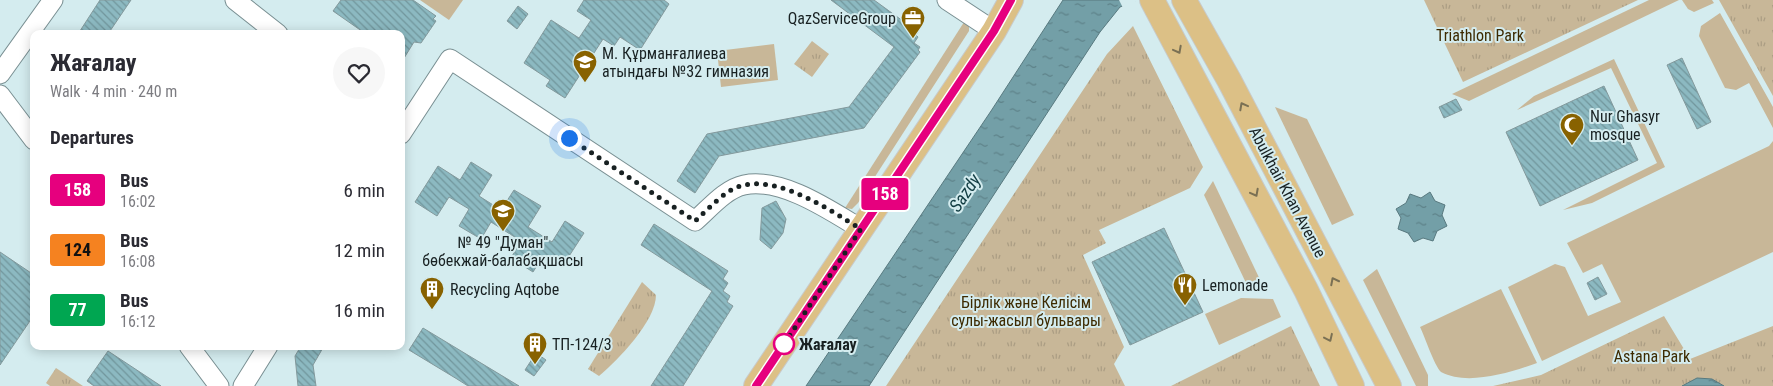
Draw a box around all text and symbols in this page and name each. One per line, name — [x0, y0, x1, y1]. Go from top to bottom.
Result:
office icon: QazServiceGroup — [900, 5, 926, 39]
place label: QazServiceGroup — [788, 9, 896, 28]
park label: Triathlon Park — [1436, 26, 1525, 45]
place label: М. Құрманғалиева атындағы №32 гимназия — [602, 44, 769, 81]
one-way arrow — [1172, 45, 1182, 54]
button: heart — [333, 47, 385, 99]
text: Жағалау — [50, 49, 137, 77]
school or university icon: М. Құрманғалиева атындағы №32 гимназия — [572, 49, 598, 83]
text: Walk · 4 min · 240 m — [50, 82, 177, 101]
one-way arrow — [1239, 102, 1249, 111]
place label: Nur Ghasyr mosque — [1590, 107, 1660, 144]
mosque icon: Nur Ghasyr mosque — [1559, 112, 1585, 146]
street label: Abulkhair Khan Avenue — [1245, 124, 1330, 261]
text: Departures — [50, 126, 134, 149]
your location — [557, 126, 582, 151]
text: Bus — [120, 169, 149, 192]
water label: Sazdy — [944, 169, 985, 216]
line badge: 158 — [856, 178, 914, 210]
text: 158 — [64, 179, 91, 200]
text: 6 min — [343, 179, 385, 202]
text: 158 — [871, 183, 899, 204]
one-way arrow — [1249, 188, 1259, 197]
text: 16:02 — [120, 192, 155, 211]
school or university icon: № 49 "Думан" бөбекжай-балабақшасы — [490, 198, 516, 232]
text: Bus — [120, 229, 149, 252]
place label: № 49 "Думан" бөбекжай-балабақшасы — [422, 233, 584, 270]
text: 124 — [64, 239, 91, 260]
text: 12 min — [334, 239, 385, 262]
text: 16:08 — [120, 252, 155, 271]
restaurant icon: Lemonade — [1172, 272, 1198, 306]
building icon: Recycling Aqtobe — [419, 276, 445, 310]
place label: Lemonade — [1202, 276, 1268, 295]
one-way arrow — [1330, 277, 1340, 286]
place label: Recycling Aqtobe — [450, 280, 559, 299]
text: Bus — [120, 289, 149, 312]
park label: Бірлік және Келісім сулы-жасыл бульвары — [951, 293, 1101, 330]
text: 77 — [68, 299, 87, 320]
text: 16 min — [334, 299, 385, 322]
text: 16:12 — [120, 312, 155, 331]
building icon: ТП-124/3 — [522, 331, 548, 365]
marker: Жағалау — [773, 333, 795, 355]
one-way arrow — [1323, 333, 1334, 342]
place label: ТП-124/3 — [552, 335, 612, 354]
place label: Жағалау — [799, 335, 857, 354]
park label: Astana Park — [1614, 347, 1691, 366]

